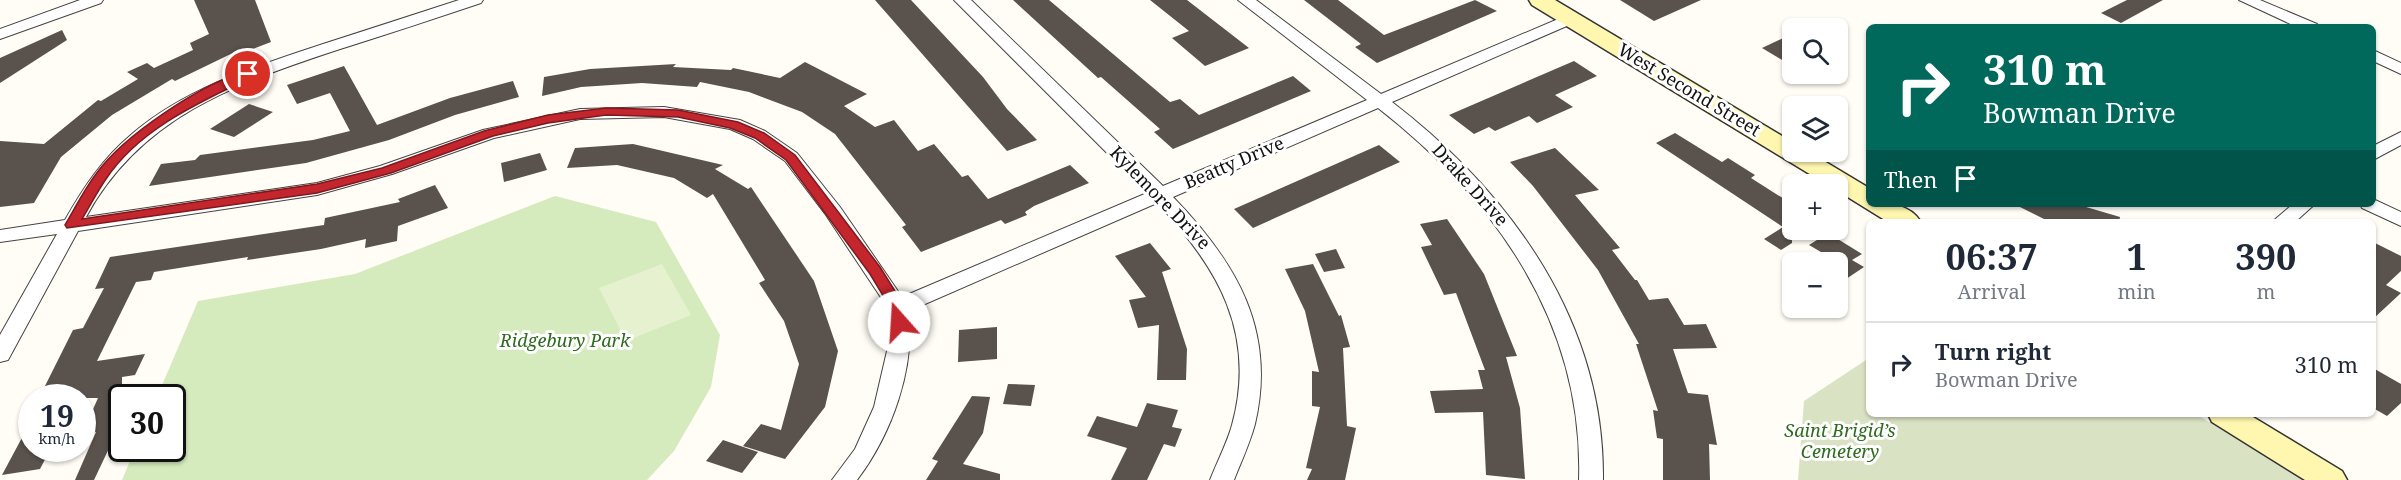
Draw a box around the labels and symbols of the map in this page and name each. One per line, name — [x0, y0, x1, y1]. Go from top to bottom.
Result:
street label: West Second Street — [1614, 37, 1765, 141]
pin — [222, 48, 273, 99]
street label: Beatty Drive — [1180, 130, 1287, 194]
street label: Drake Drive — [1427, 138, 1514, 231]
street label: Kylemore Drive — [1105, 140, 1216, 254]
position arrow — [867, 290, 931, 354]
park label: Ridgebury Park — [499, 328, 631, 352]
speed limit sign: 30 — [108, 384, 186, 462]
park label: Saint Brigid’s Cemetery — [1784, 418, 1896, 463]

